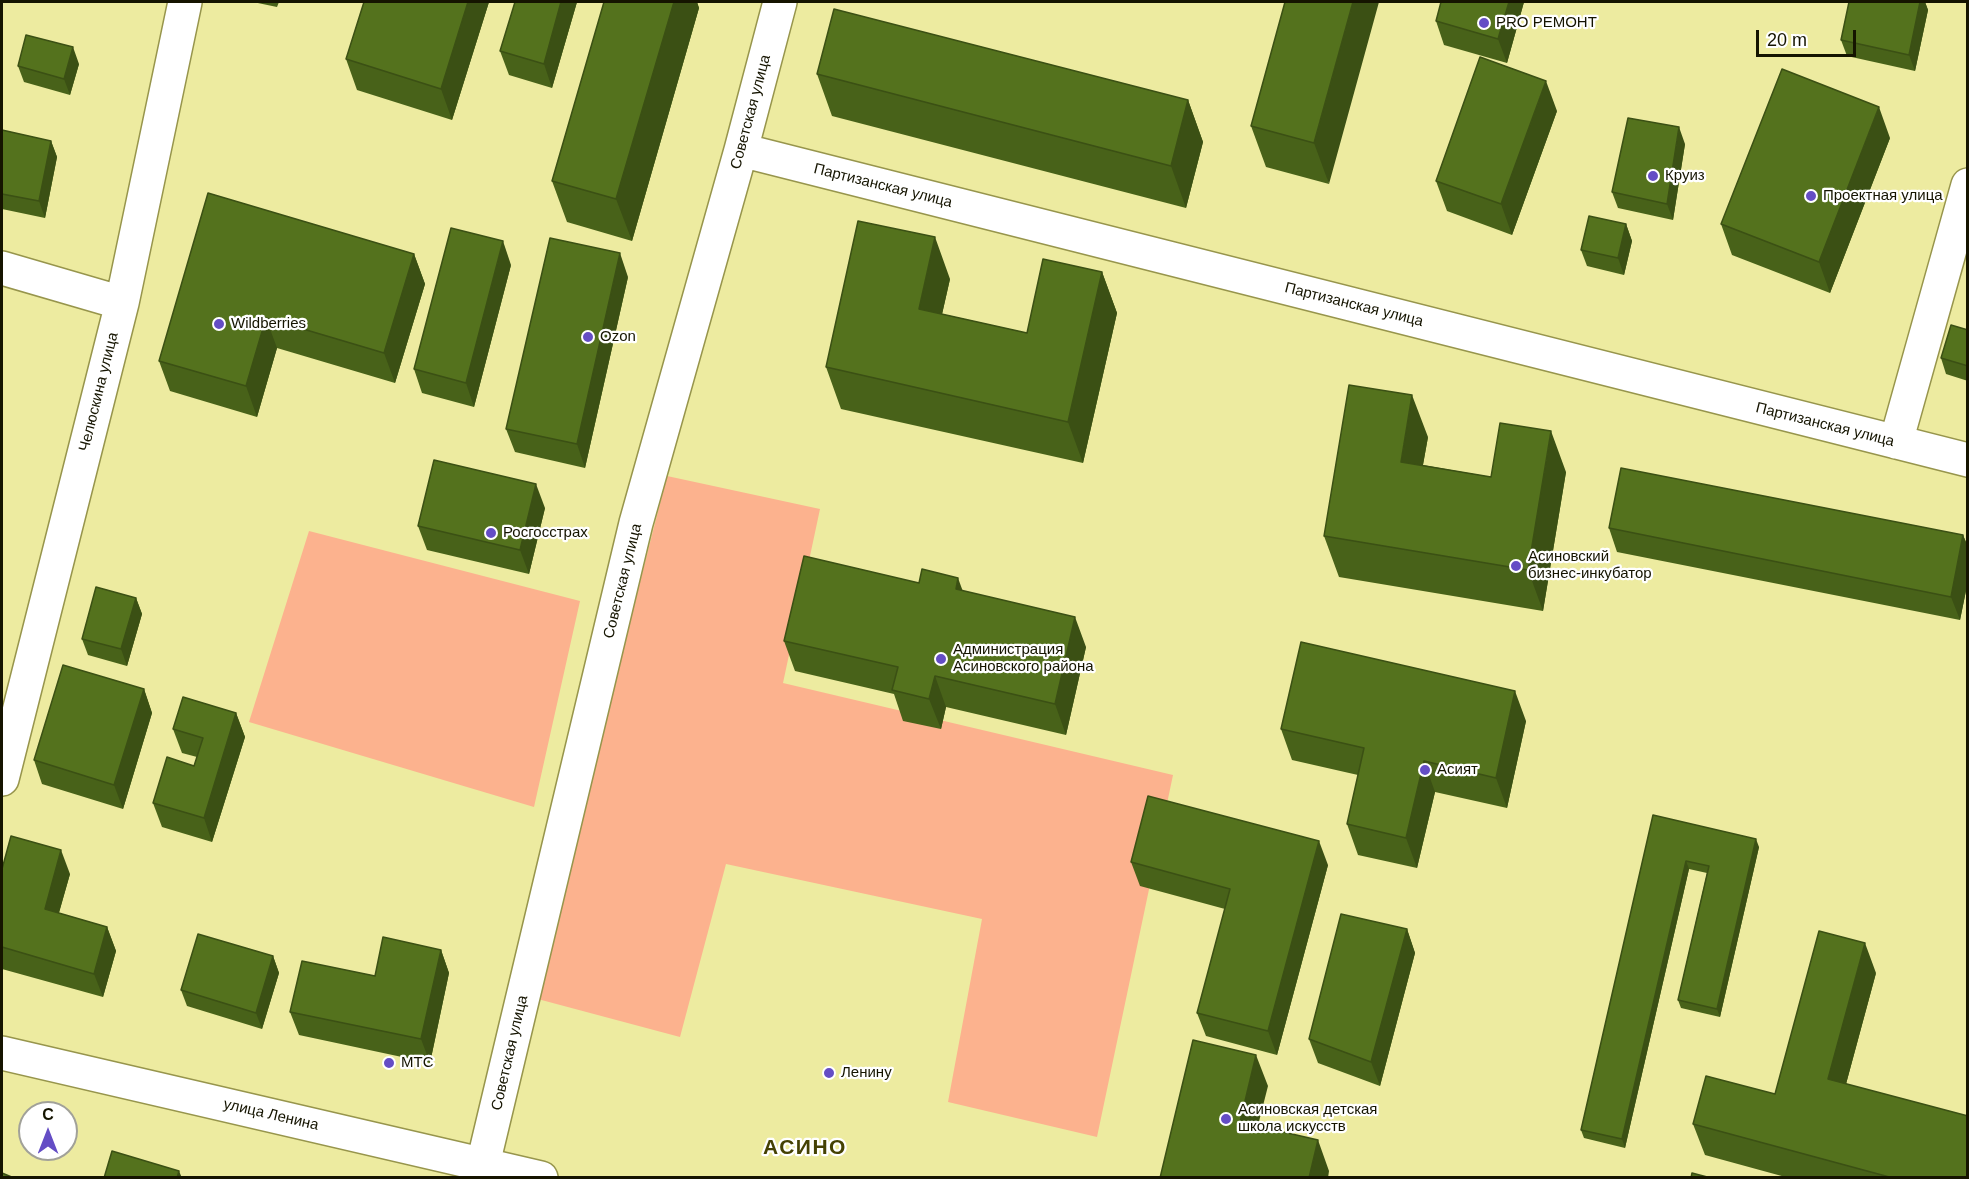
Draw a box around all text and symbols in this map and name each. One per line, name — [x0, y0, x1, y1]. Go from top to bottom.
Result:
place label: PRO РЕМОНТ — [1496, 14, 1597, 32]
marker: PRO РЕМОНТ — [1477, 16, 1491, 30]
scale bar — [1759, 18, 1860, 56]
text: 20 m — [1767, 30, 1807, 50]
street label: Советская улица — [727, 53, 775, 171]
street label: Партизанская улица — [812, 160, 954, 212]
place label: Круиз — [1665, 167, 1705, 185]
marker: Круиз — [1646, 169, 1660, 183]
place label: Проектная улица — [1823, 187, 1943, 205]
marker: Проектная улица — [1804, 189, 1818, 203]
street label: Партизанская улица — [1283, 279, 1425, 331]
place label: Wildberries — [231, 315, 306, 333]
marker: Wildberries — [212, 317, 226, 331]
place label: Ozon — [600, 328, 636, 346]
street label: Челюскина улица — [75, 330, 123, 454]
marker: Ozon — [581, 330, 595, 344]
street label: Партизанская улица — [1754, 399, 1896, 451]
street label: Советская улица — [600, 522, 646, 640]
place label: Росгосстрах — [503, 524, 588, 542]
marker: Росгосстрах — [484, 526, 498, 540]
place label: Асиновский бизнес-инкубатор — [1528, 548, 1652, 583]
marker: Асиновский бизнес-инкубатор — [1509, 559, 1523, 573]
place label: Администрация Асиновского района — [953, 641, 1094, 676]
marker: Администрация Асиновского района — [934, 652, 948, 666]
place label: Асият — [1437, 761, 1478, 779]
marker: Асият — [1418, 763, 1432, 777]
street label: Советская улица — [488, 994, 532, 1112]
place label: МТС — [401, 1054, 433, 1072]
marker: МТС — [382, 1056, 396, 1070]
place label: Ленину — [841, 1064, 892, 1082]
marker: Ленину — [822, 1066, 836, 1080]
street label: улица Ленина — [222, 1095, 320, 1135]
north arrow — [18, 1101, 78, 1161]
place label: Асиновская детская школа искусств — [1238, 1101, 1377, 1136]
text: С — [42, 1106, 54, 1123]
marker: Асиновская детская школа искусств — [1219, 1112, 1233, 1126]
district label: АСИНО — [763, 1135, 847, 1161]

